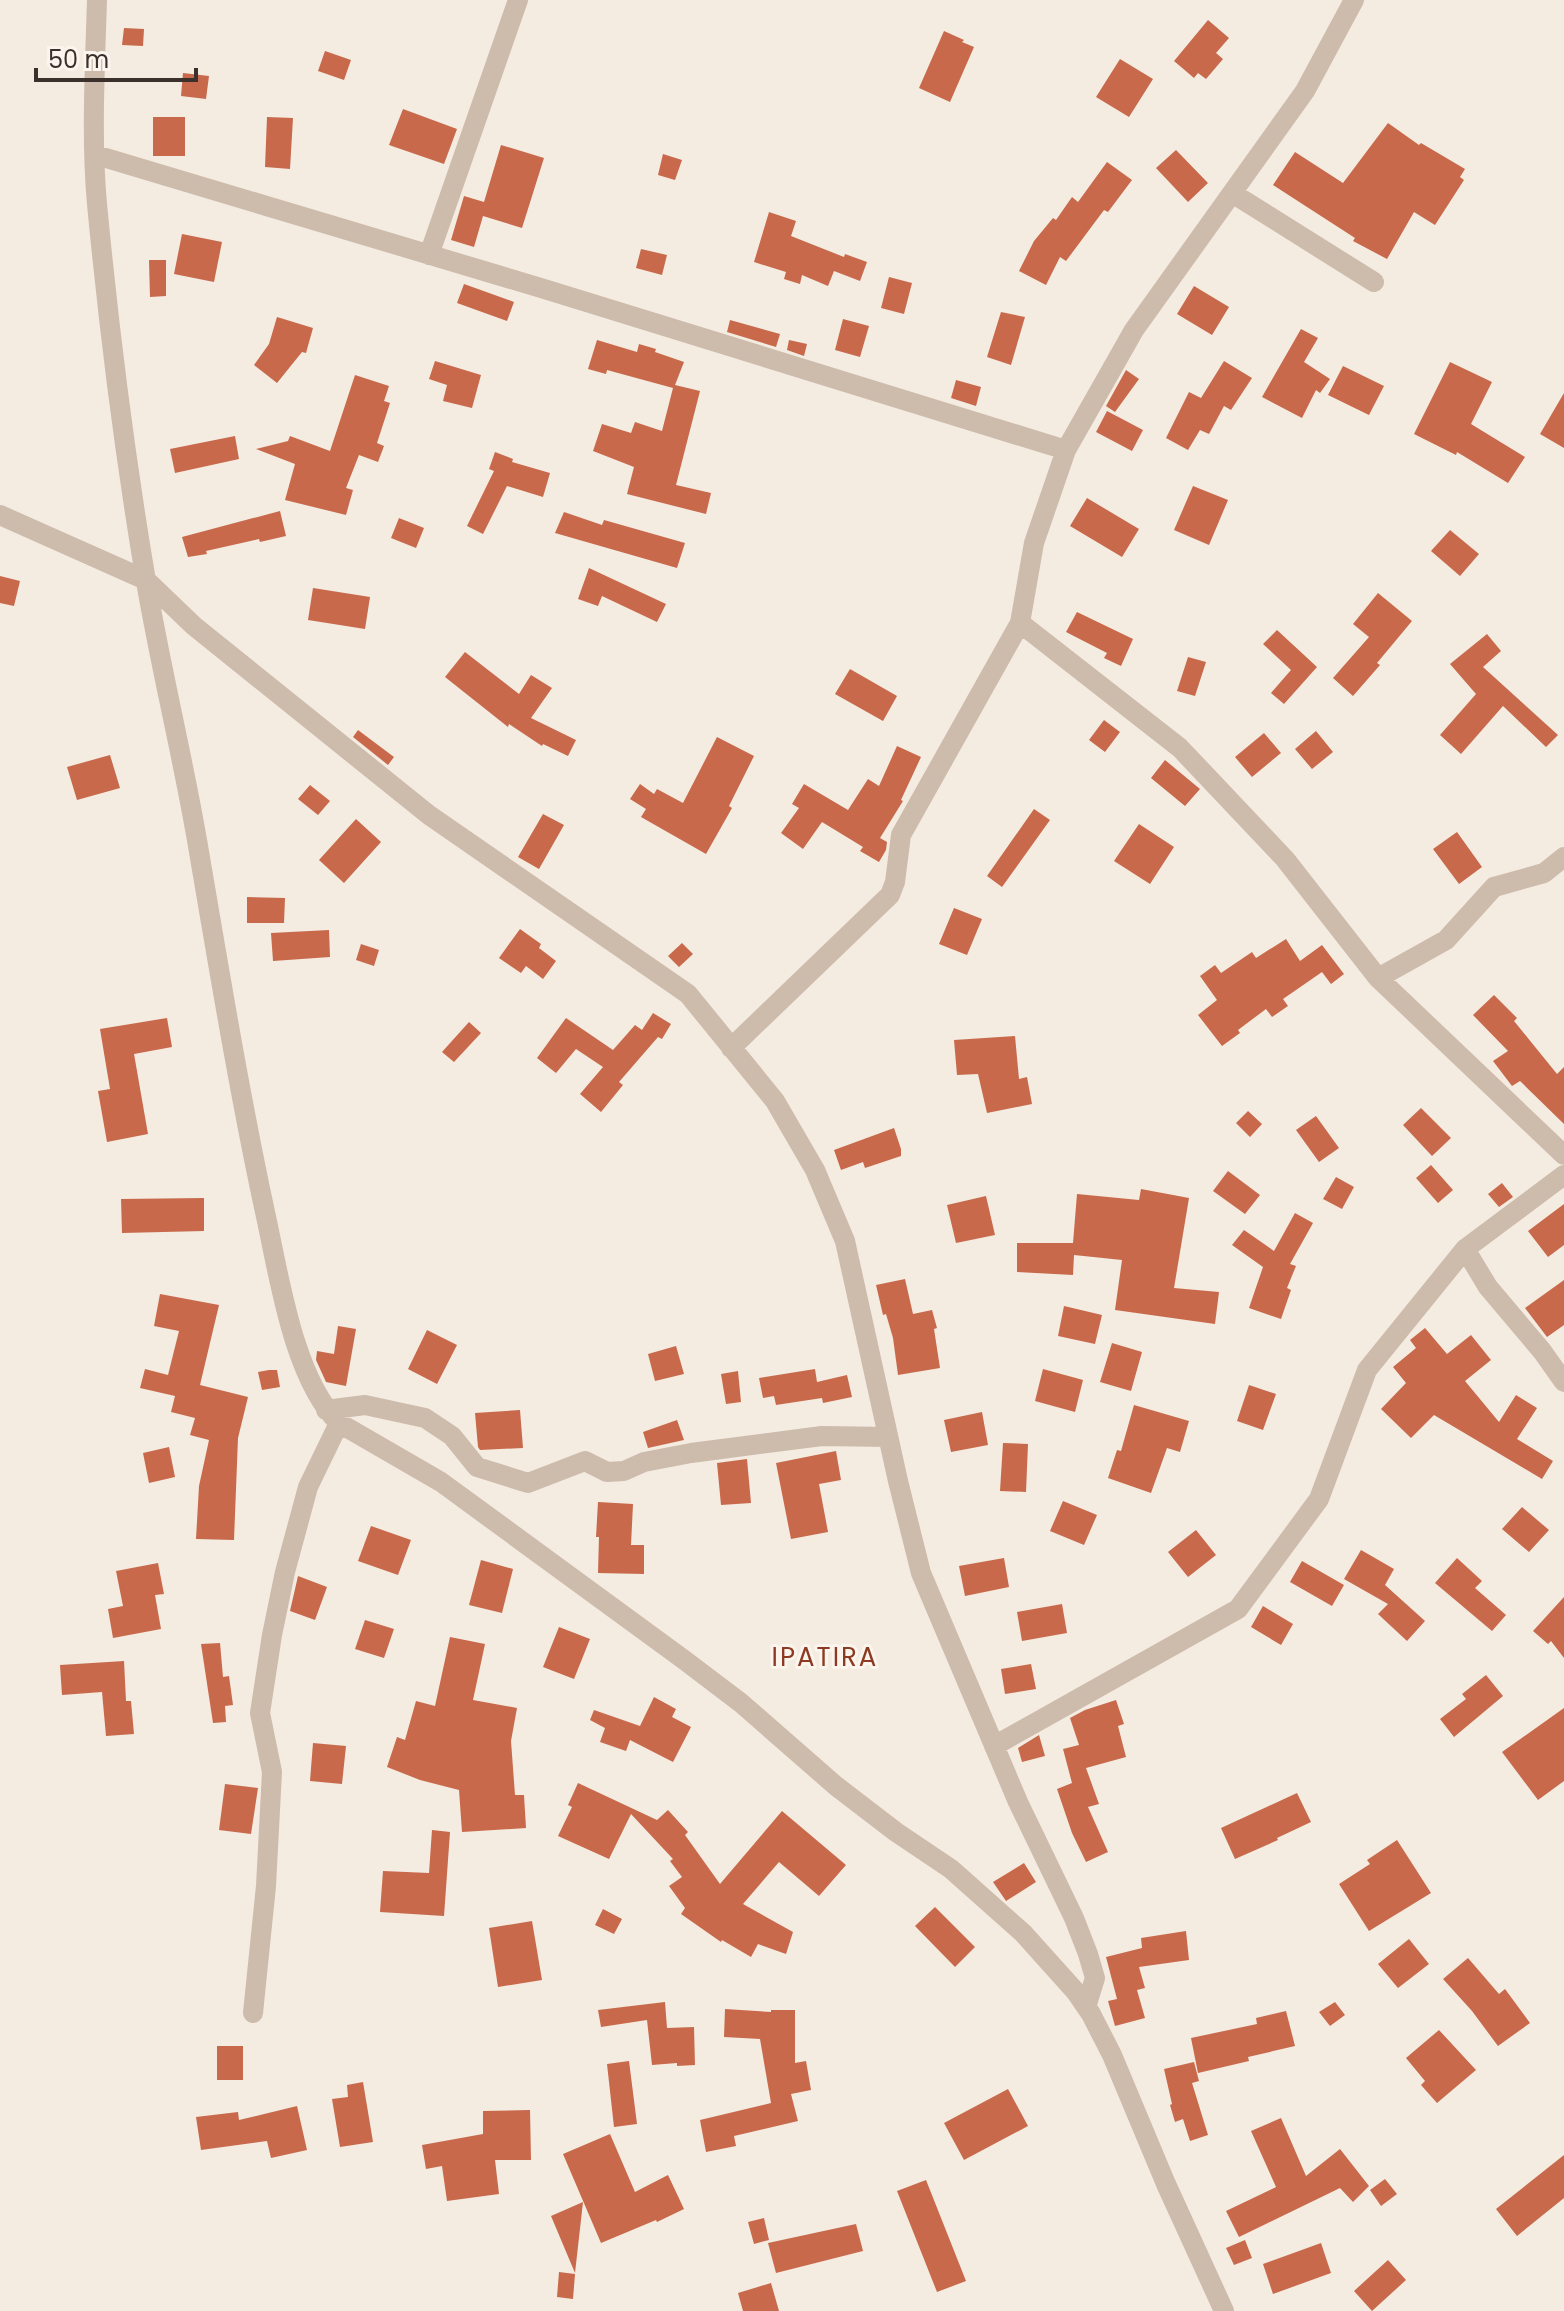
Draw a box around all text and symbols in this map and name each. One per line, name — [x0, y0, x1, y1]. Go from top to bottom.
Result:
scale bar — [36, 32, 196, 82]
text: 50 m — [48, 43, 109, 76]
district label: IPATIRA — [772, 1639, 878, 1675]

